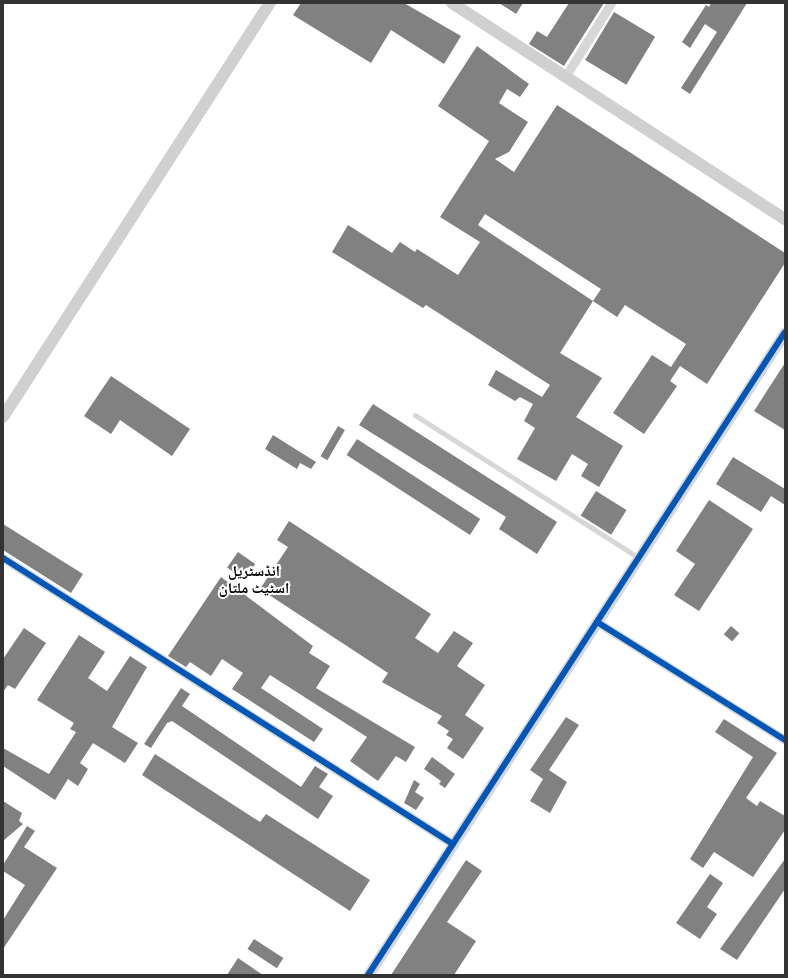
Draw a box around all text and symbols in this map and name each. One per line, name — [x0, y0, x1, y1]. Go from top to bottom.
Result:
district label: انڈسٹریل اسٹیٹ ملتان — [219, 561, 289, 596]

